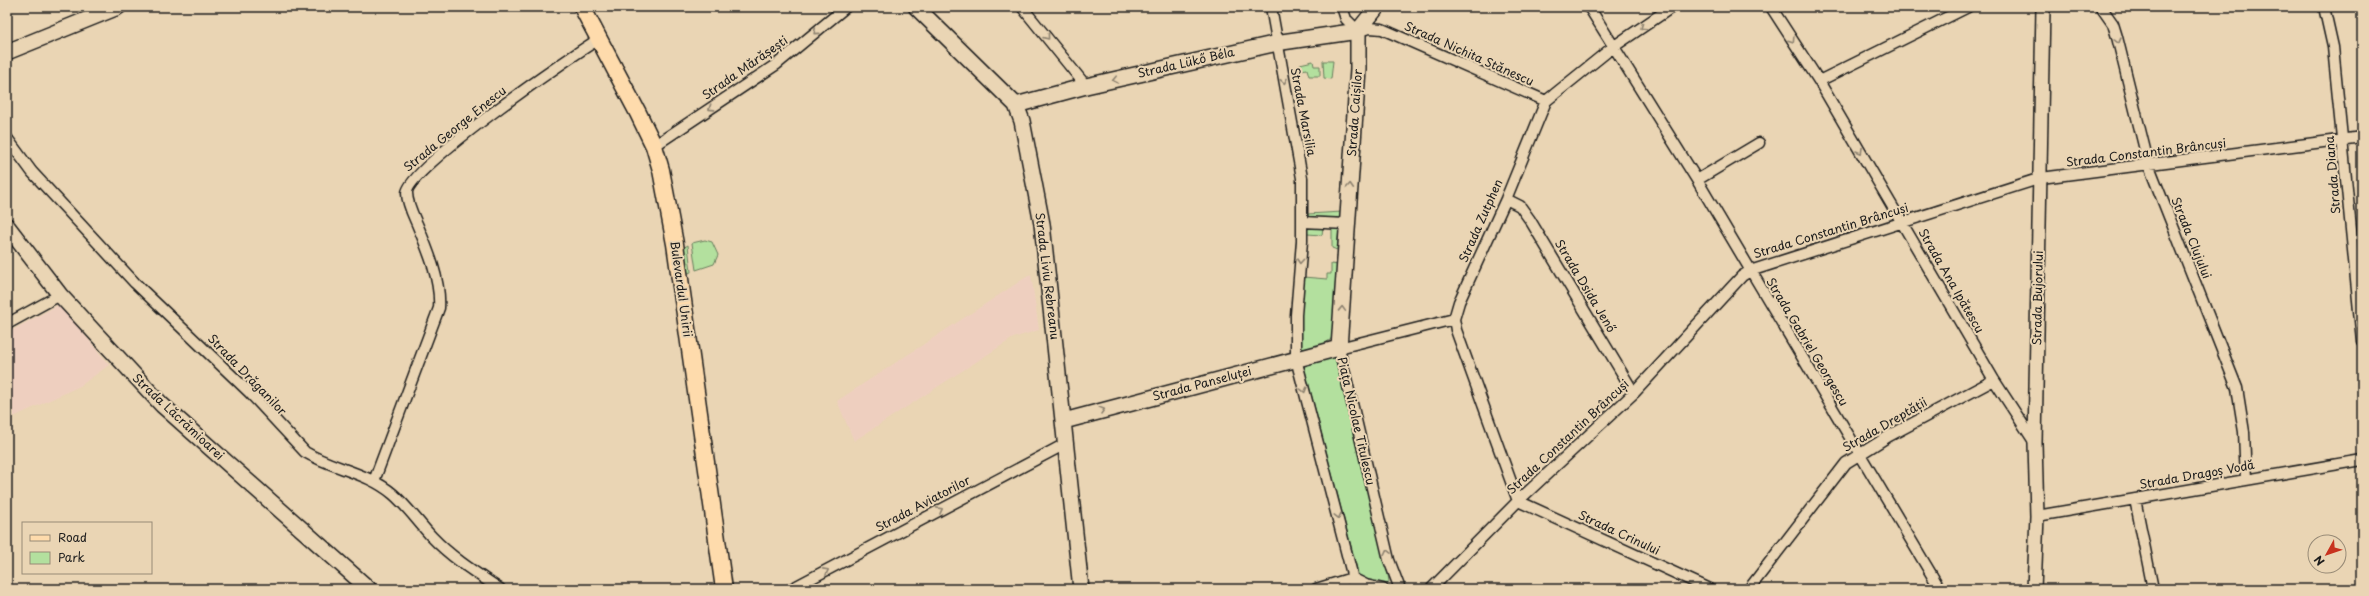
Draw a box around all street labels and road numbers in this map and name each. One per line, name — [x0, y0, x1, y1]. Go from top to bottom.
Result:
street label: Strada Nichita Stănescu — [1402, 16, 1537, 90]
street label: Strada Mărășești — [698, 31, 791, 103]
street label: Strada Lükő Béla — [1136, 42, 1236, 82]
street label: Strada Marsilia — [1287, 66, 1322, 158]
street label: Strada Caișilor — [1342, 68, 1366, 157]
street label: Strada George Enescu — [399, 81, 510, 175]
street label: Strada Constantin Brâncuși — [2065, 133, 2227, 171]
street label: Strada Diana — [2320, 135, 2344, 215]
street label: Strada Zutphen — [1454, 176, 1507, 265]
street label: Strada Clujului — [2167, 194, 2217, 281]
street label: Strada Constantin Brâncuși — [1751, 198, 1910, 262]
street label: Strada Liviu Rebreanu — [1031, 211, 1065, 340]
street label: Strada Ana Ipătescu — [1915, 225, 1989, 336]
street label: Strada Dsida Jenő — [1551, 236, 1621, 336]
street label: Bulevardul Unirii — [666, 240, 698, 338]
street label: Strada Bujorului — [2027, 250, 2047, 345]
street label: Strada Gabriel Georgescu — [1762, 274, 1853, 409]
street label: Strada Drăganilor — [204, 330, 292, 419]
street label: Piața Nicolae Titulescu — [1333, 355, 1381, 487]
street label: Strada Panseluței — [1150, 361, 1253, 405]
street label: Strada Lăcrămioarei — [129, 369, 229, 464]
street label: Strada Constantin Brâncuși — [1502, 375, 1632, 498]
street label: Strada Dreptății — [1839, 393, 1930, 456]
street label: Strada Dragoș Vodă — [2138, 455, 2256, 493]
street label: Strada Aviatorilor — [872, 470, 974, 536]
street label: Strada Crinului — [1576, 505, 1663, 559]

